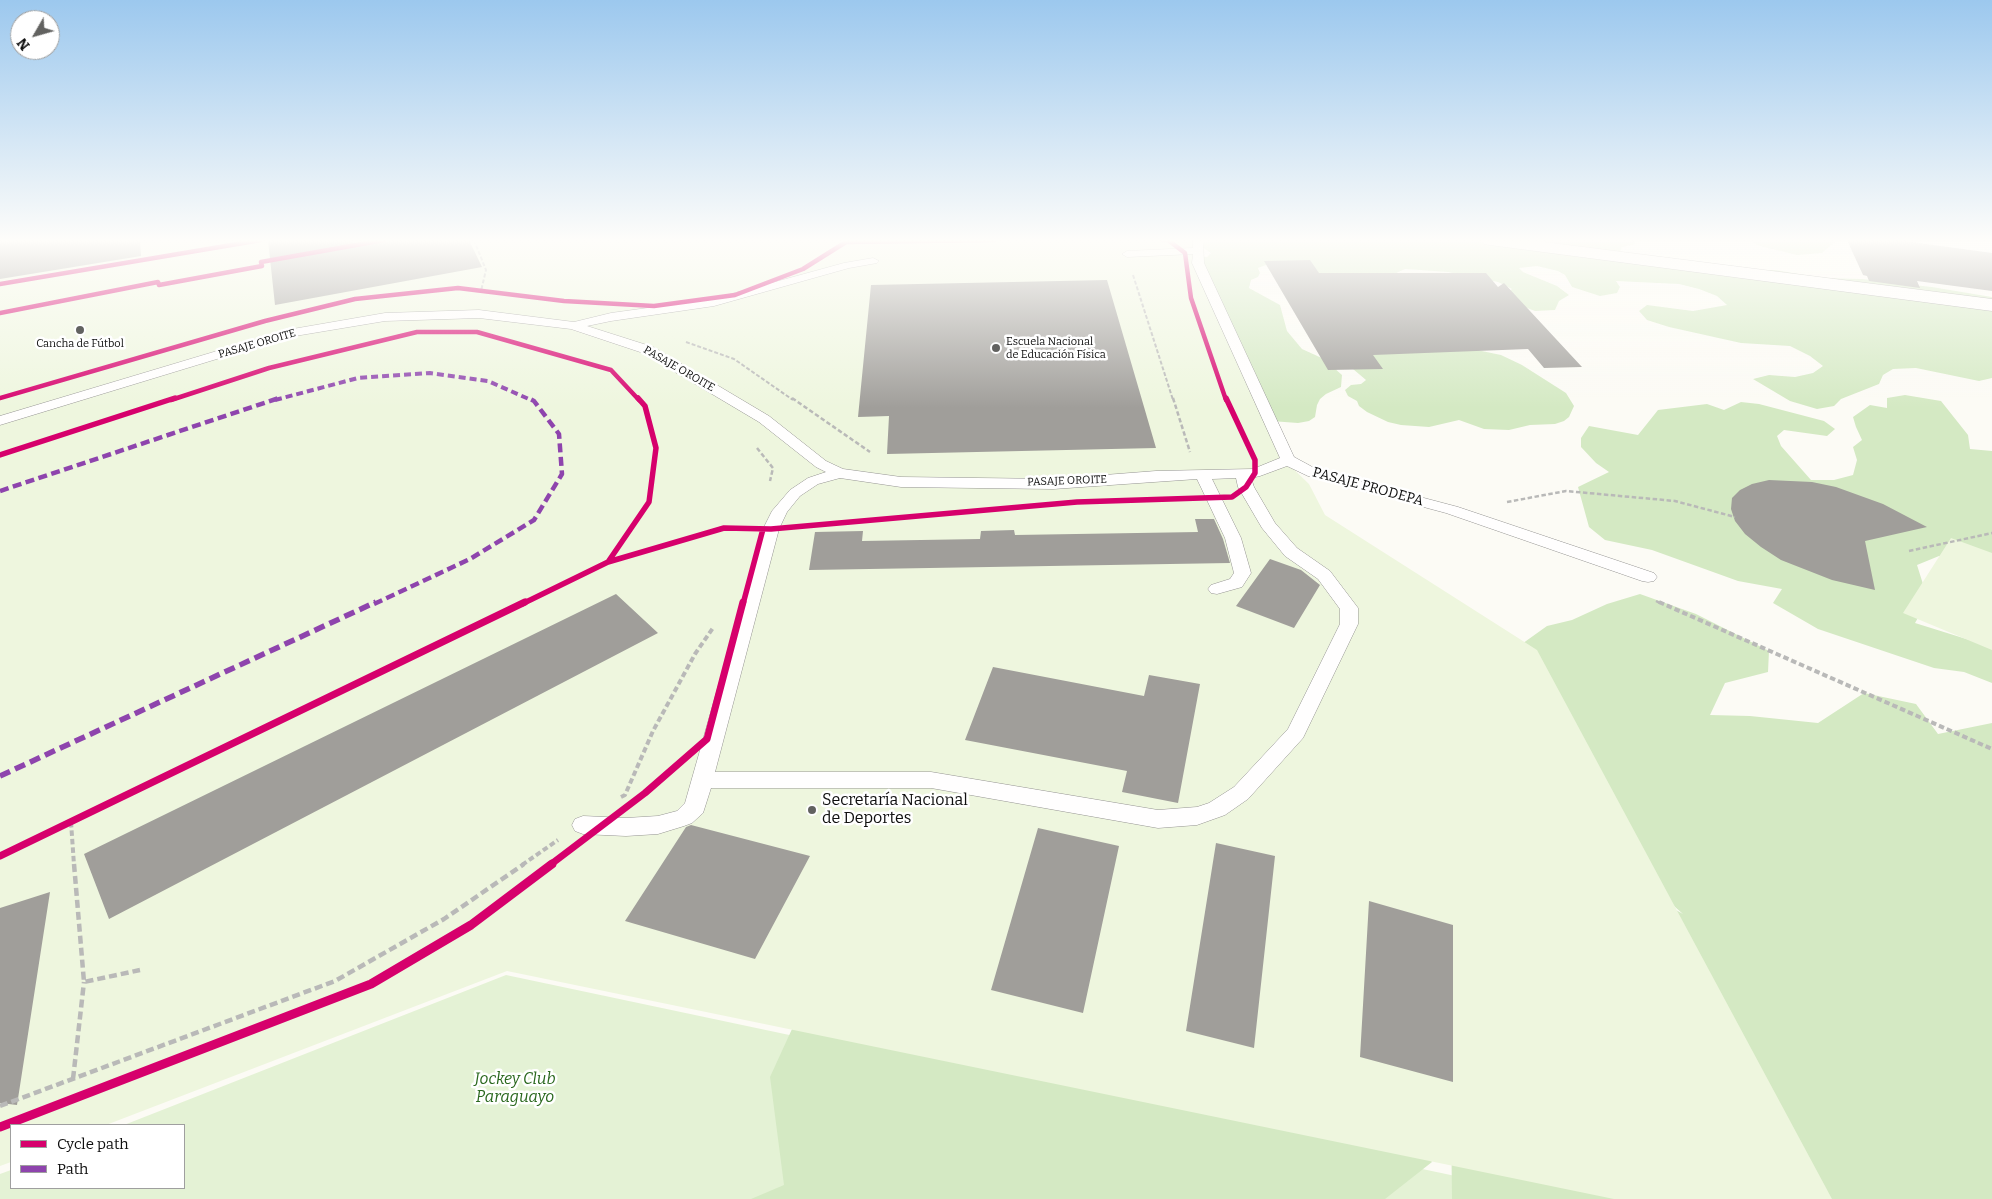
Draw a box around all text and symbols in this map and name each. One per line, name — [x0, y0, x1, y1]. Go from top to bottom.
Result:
north arrow — [10, 10, 60, 60]
text: N — [14, 34, 34, 53]
marker: Cancha de Fútbol — [74, 324, 86, 336]
street label: PASAJE OROITE — [217, 327, 297, 361]
place label: Escuela Nacional de Educación Física — [1006, 335, 1106, 361]
place label: Cancha de Fútbol — [36, 337, 124, 351]
marker: Escuela Nacional de Educación Física — [990, 342, 1002, 354]
street label: PASAJE OROITE — [641, 343, 717, 395]
street label: PASAJE PRODEPA — [1311, 464, 1425, 510]
street label: PASAJE OROITE — [1027, 473, 1107, 489]
place label: Secretaría Nacional de Deportes — [822, 791, 968, 829]
marker: Secretaría Nacional de Deportes — [806, 804, 818, 816]
park label: Jockey Club Paraguayo — [474, 1070, 556, 1108]
legend — [10, 1124, 185, 1189]
text: Cycle path — [57, 1135, 129, 1153]
text: Path — [57, 1160, 88, 1178]

